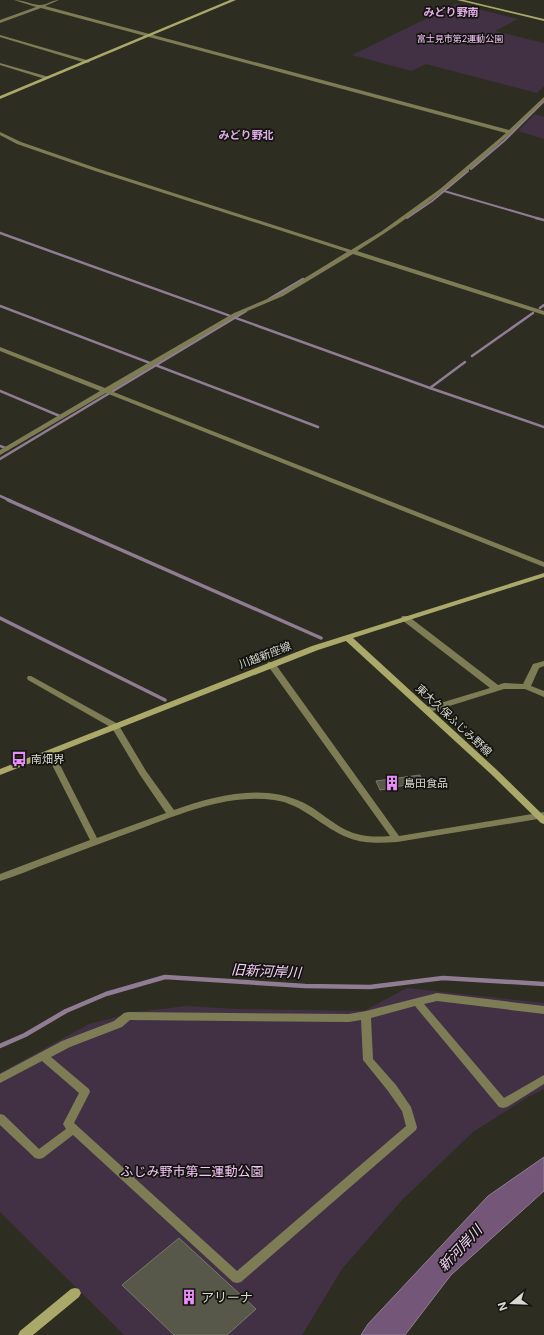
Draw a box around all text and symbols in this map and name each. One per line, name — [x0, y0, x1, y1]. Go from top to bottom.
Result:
district label: みどり野南 — [424, 5, 479, 19]
park label: 富士見市第2運動公園 — [417, 33, 503, 44]
district label: みどり野北 — [219, 128, 274, 142]
street label: 川越新座線 — [237, 639, 293, 671]
street label: 東大久保ふじみ野線 — [413, 681, 495, 759]
bus stop icon: 南畑界 — [10, 750, 28, 768]
place label: 南畑界 — [31, 752, 65, 766]
building icon: 島田食品 — [383, 774, 401, 792]
place label: 島田食品 — [404, 776, 448, 790]
water label: 旧新河岸川 — [231, 960, 303, 981]
park label: ふじみ野市第二運動公園 — [120, 1163, 264, 1179]
water label: 新河岸川 — [434, 1220, 486, 1274]
north arrow — [492, 1283, 532, 1323]
building icon: アリーナ — [180, 1288, 198, 1306]
place label: アリーナ — [201, 1289, 253, 1305]
text: N — [495, 1300, 511, 1313]

